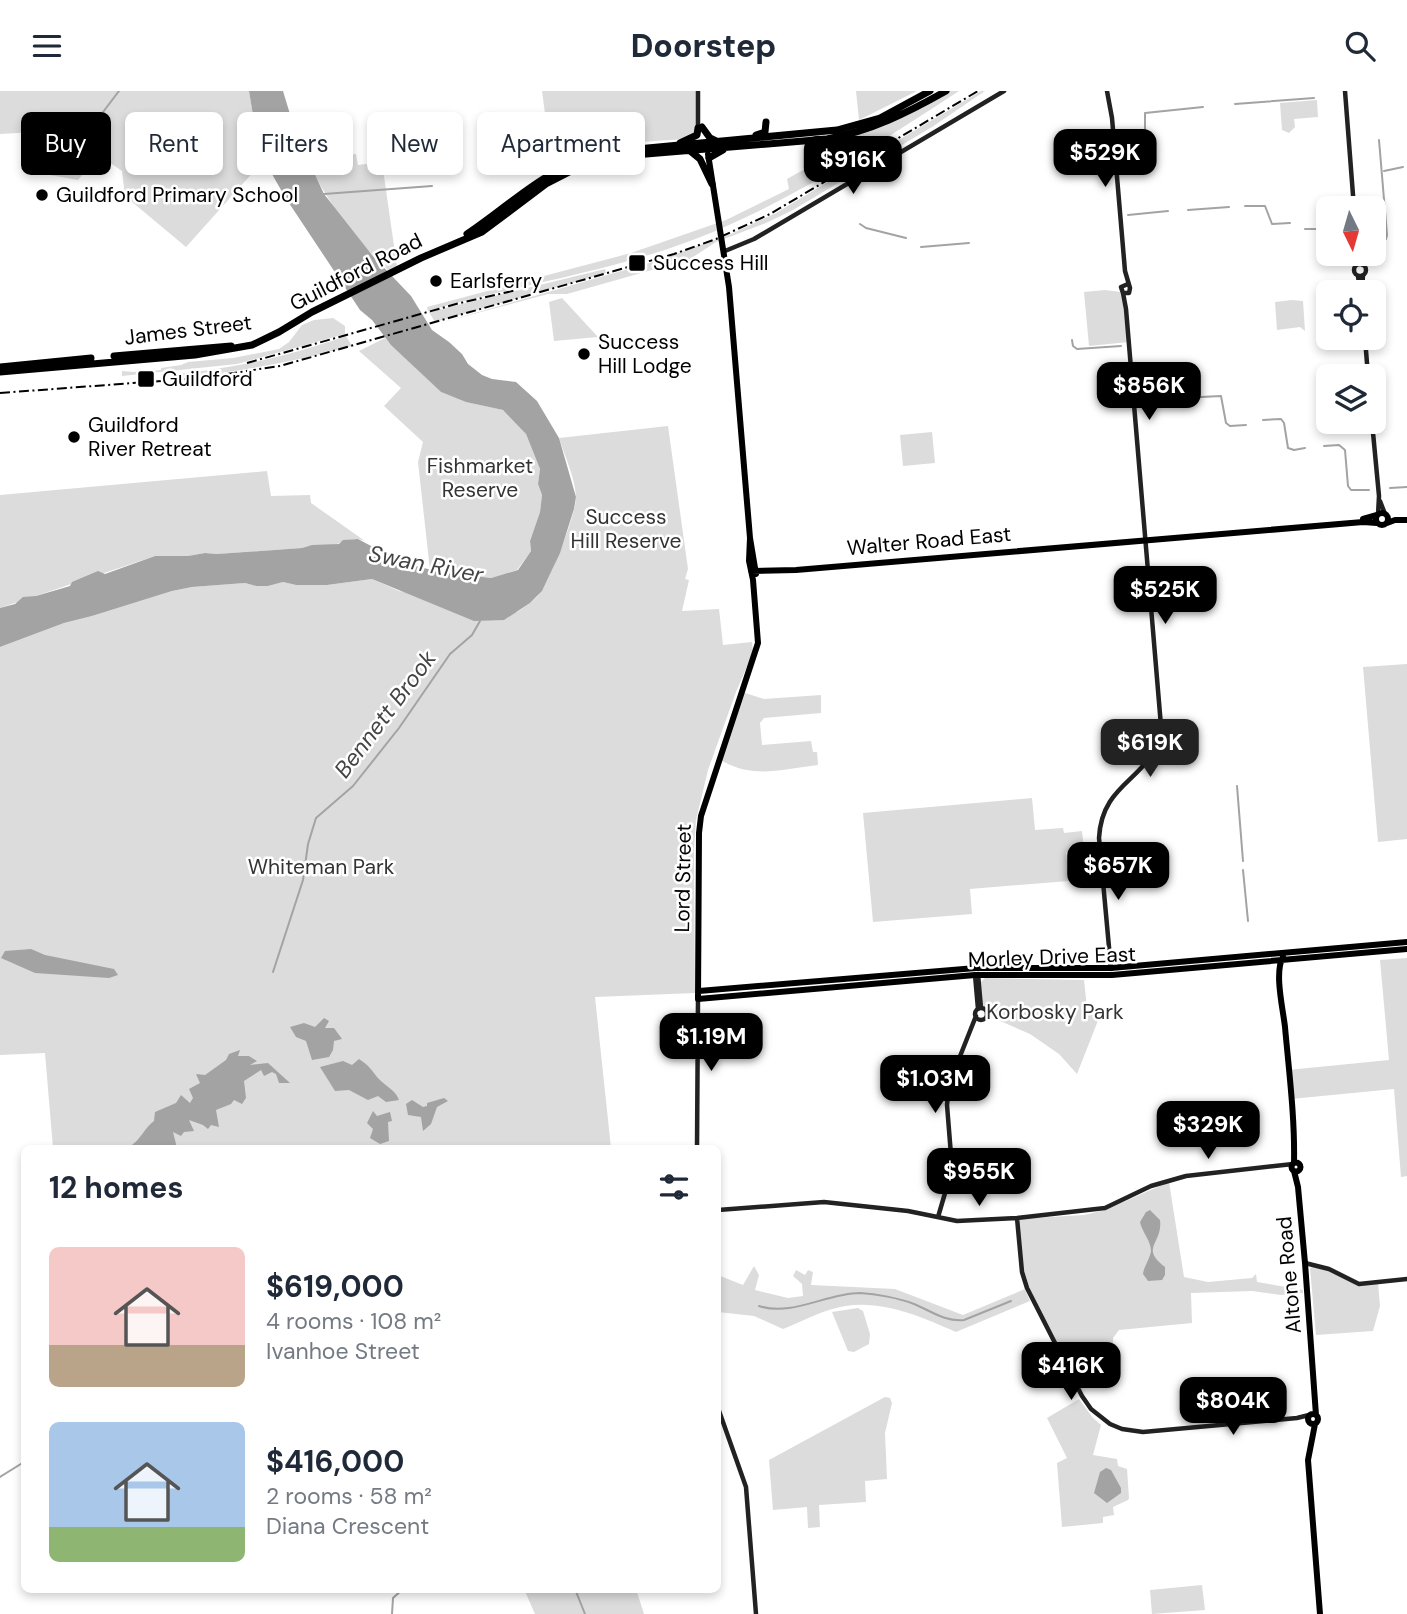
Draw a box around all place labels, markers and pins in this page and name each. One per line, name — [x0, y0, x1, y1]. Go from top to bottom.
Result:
pin: $529K — [1056, 129, 1154, 189]
pin: $916K — [804, 137, 902, 196]
place label: Guildford Primary School — [56, 181, 298, 209]
marker: Guildford Primary School — [34, 187, 50, 203]
place label: Success Hill — [653, 249, 769, 277]
marker: Success Hill — [627, 253, 647, 273]
place label: Earlsferry — [450, 267, 542, 295]
marker: Earlsferry — [428, 273, 444, 289]
place label: Success Hill Lodge — [598, 328, 692, 380]
marker: Success Hill Lodge — [576, 346, 592, 362]
pin: $856K — [1100, 363, 1198, 422]
place label: Guildford — [162, 365, 253, 393]
marker: Guildford — [136, 369, 156, 389]
place label: Guildford River Retreat — [88, 411, 212, 463]
marker: Guildford River Retreat — [66, 429, 82, 445]
pin: $525K — [1116, 567, 1214, 626]
pin: $619K — [1101, 719, 1199, 779]
pin: $657K — [1069, 843, 1167, 902]
pin: $1.19M — [654, 1013, 768, 1073]
pin: $1.03M — [878, 1055, 992, 1115]
pin: $329K — [1159, 1101, 1257, 1161]
pin: $955K — [930, 1149, 1028, 1208]
pin: $416K — [1022, 1343, 1120, 1402]
pin: $804K — [1184, 1377, 1282, 1437]

